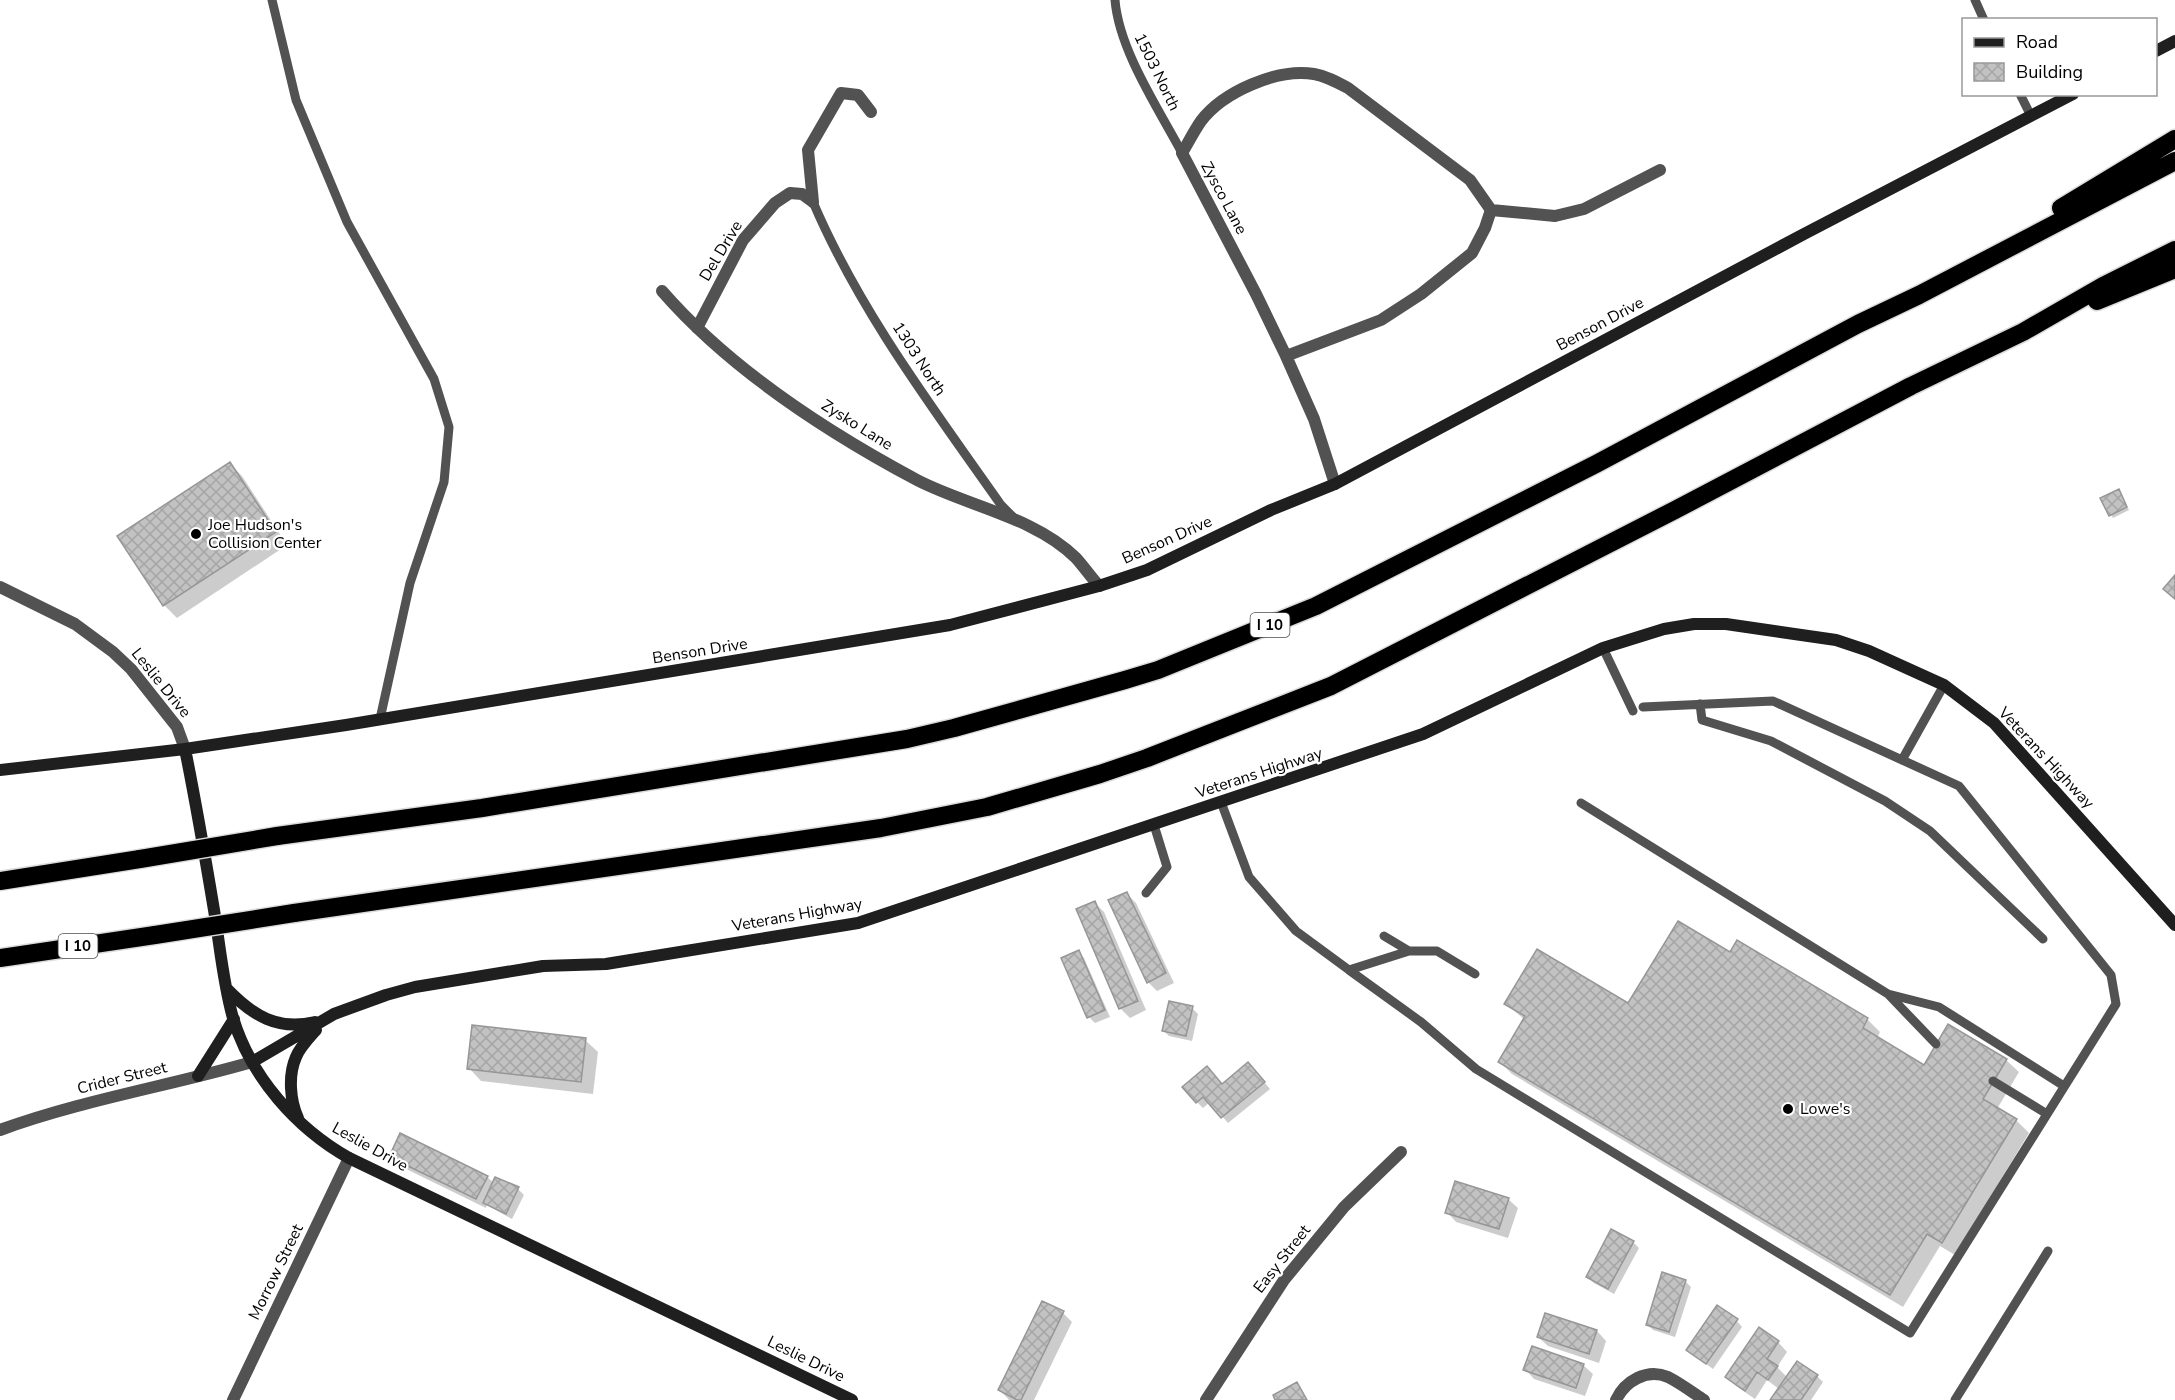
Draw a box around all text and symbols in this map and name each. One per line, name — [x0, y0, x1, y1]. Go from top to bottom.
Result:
legend — [1962, 18, 2157, 96]
street label: 1503 North — [1129, 29, 1185, 115]
text: Road — [2016, 30, 2058, 54]
text: Building — [2016, 60, 2083, 84]
street label: Zysco Lane — [1196, 158, 1252, 238]
street label: Del Drive — [694, 217, 748, 285]
street label: Benson Drive — [1552, 292, 1648, 356]
street label: 1303 North — [887, 318, 951, 400]
street label: Zysko Lane — [817, 394, 897, 456]
street label: Benson Drive — [1119, 510, 1215, 570]
place label: Joe Hudson's Collision Center — [207, 514, 322, 554]
marker: Joe Hudson's Collision Center — [189, 527, 203, 541]
road number: I 10 — [1250, 613, 1290, 637]
street label: Benson Drive — [651, 633, 749, 669]
street label: Leslie Drive — [126, 643, 196, 723]
street label: Veterans Highway — [1992, 702, 2100, 814]
street label: Veterans Highway — [1192, 742, 1326, 804]
street label: Veterans Highway — [729, 893, 865, 937]
road number: I 10 — [58, 934, 98, 958]
street label: Crider Street — [75, 1056, 169, 1100]
place label: Lowe's — [1800, 1098, 1850, 1120]
marker: Lowe's — [1781, 1102, 1795, 1116]
street label: Leslie Drive — [328, 1117, 412, 1177]
street label: Morrow Street — [243, 1220, 309, 1324]
street label: Easy Street — [1248, 1220, 1316, 1298]
street label: Leslie Drive — [763, 1331, 849, 1387]

